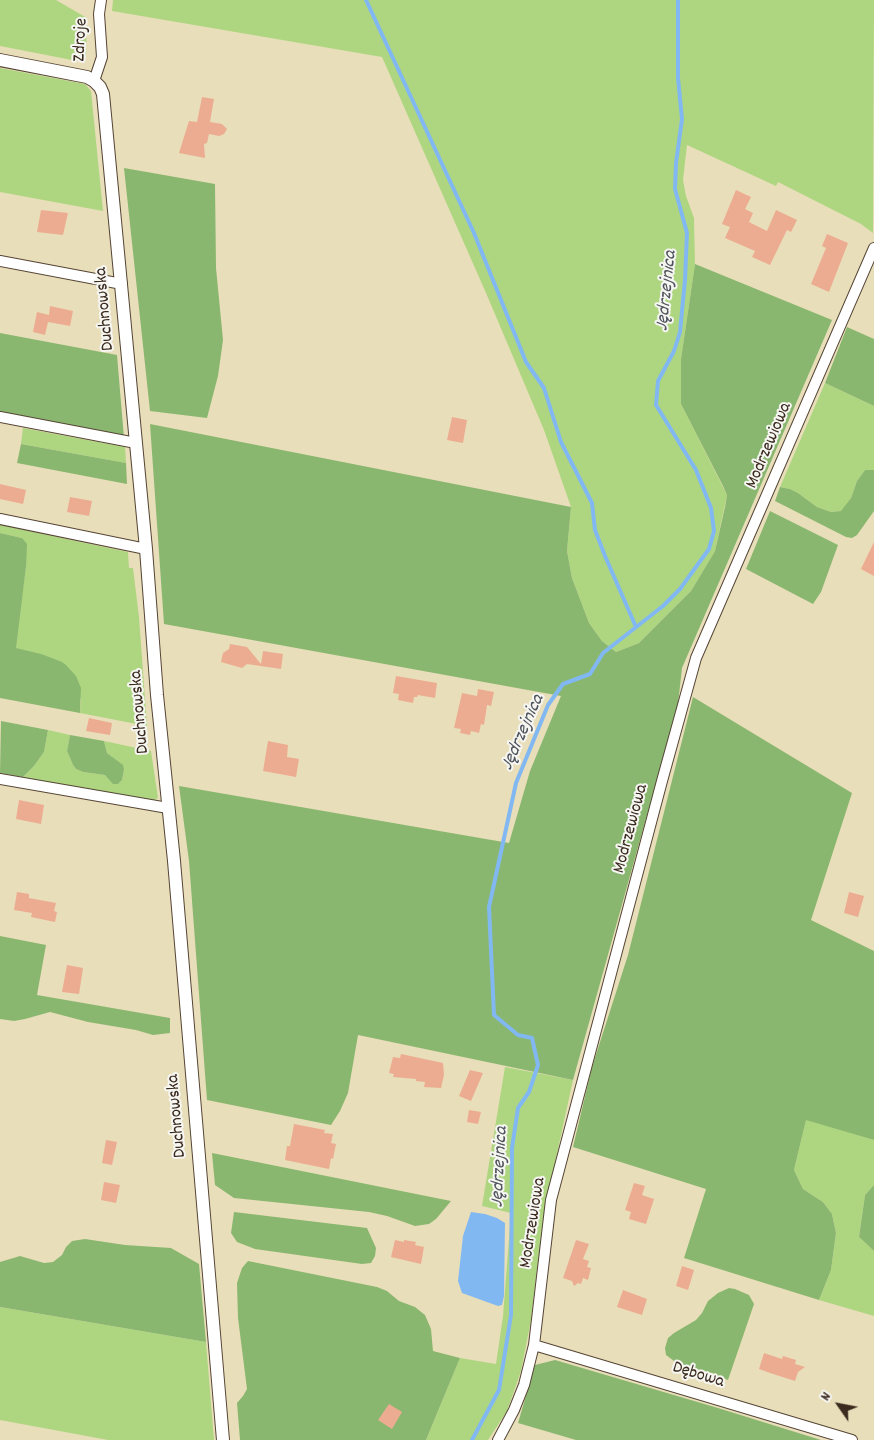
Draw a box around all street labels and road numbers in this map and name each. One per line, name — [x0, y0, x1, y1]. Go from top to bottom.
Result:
street label: Zdroje — [70, 18, 94, 62]
street label: Duchnowska — [92, 266, 120, 352]
street label: Modrzewiowa — [742, 400, 798, 492]
street label: Duchnowska — [127, 669, 155, 755]
street label: Modrzewiowa — [610, 782, 654, 876]
street label: Duchnowska — [164, 1073, 192, 1159]
street label: Modrzewiowa — [516, 1176, 552, 1270]
street label: Dębowa — [669, 1358, 727, 1394]

